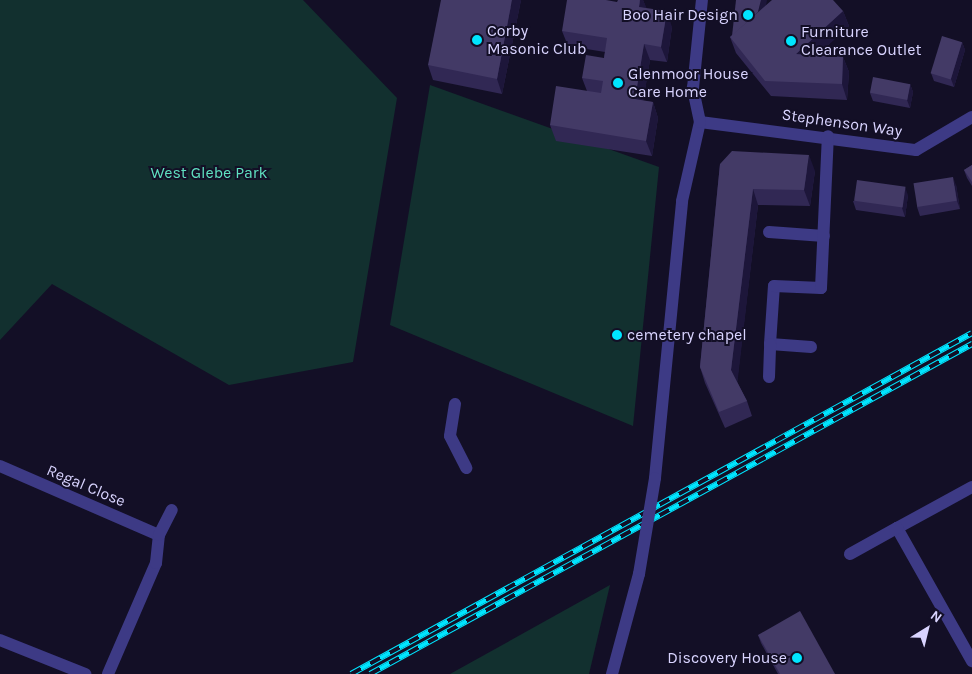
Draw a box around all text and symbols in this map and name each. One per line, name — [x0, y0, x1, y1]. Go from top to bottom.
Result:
place label: Boo Hair Design — [622, 5, 738, 25]
marker: Boo Hair Design — [742, 9, 754, 21]
place label: Corby Masonic Club — [487, 21, 586, 59]
place label: Furniture Clearance Outlet — [801, 22, 922, 60]
marker: Corby Masonic Club — [471, 34, 483, 46]
marker: Furniture Clearance Outlet — [785, 35, 797, 47]
place label: Glenmoor House Care Home — [628, 64, 748, 102]
marker: Glenmoor House Care Home — [612, 77, 624, 89]
street label: Stephenson Way — [781, 105, 903, 141]
park label: West Glebe Park — [150, 163, 268, 183]
place label: cemetery chapel — [627, 325, 747, 345]
marker: cemetery chapel — [611, 329, 623, 341]
street label: Regal Close — [44, 461, 128, 511]
north arrow — [902, 604, 952, 654]
text: N — [927, 607, 945, 626]
place label: Discovery House — [667, 648, 787, 668]
marker: Discovery House — [791, 652, 803, 664]

